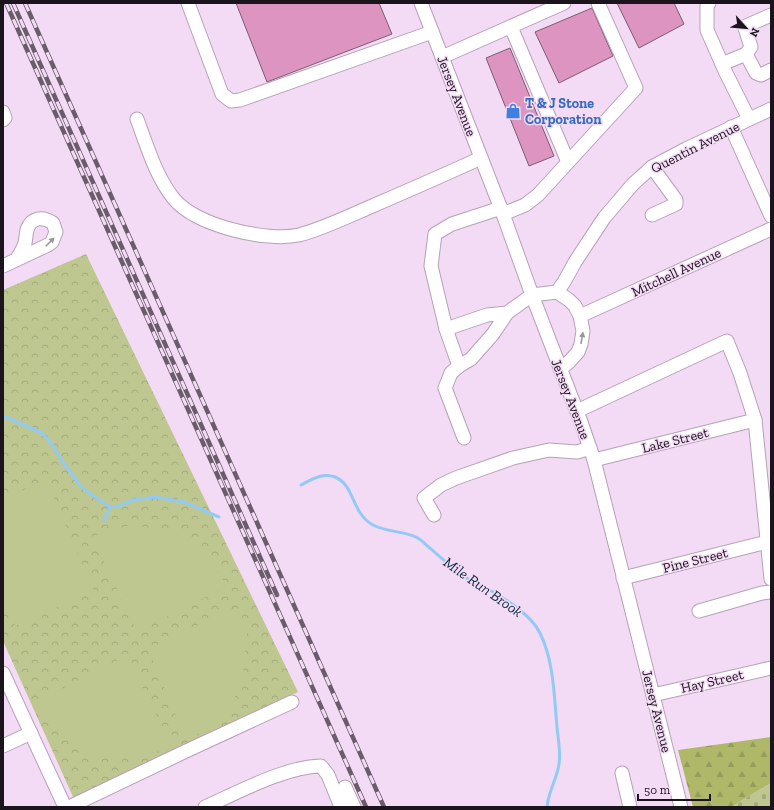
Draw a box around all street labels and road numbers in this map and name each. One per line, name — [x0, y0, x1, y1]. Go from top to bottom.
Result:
street label: Jersey Avenue — [433, 54, 480, 139]
street label: Quentin Avenue — [648, 118, 743, 177]
street label: Mitchell Avenue — [629, 244, 724, 301]
street label: Jersey Avenue — [547, 357, 594, 442]
street label: Lake Street — [640, 424, 711, 457]
street label: Pine Street — [661, 544, 730, 577]
street label: Hay Street — [679, 666, 746, 697]
street label: Jersey Avenue — [638, 668, 675, 755]

